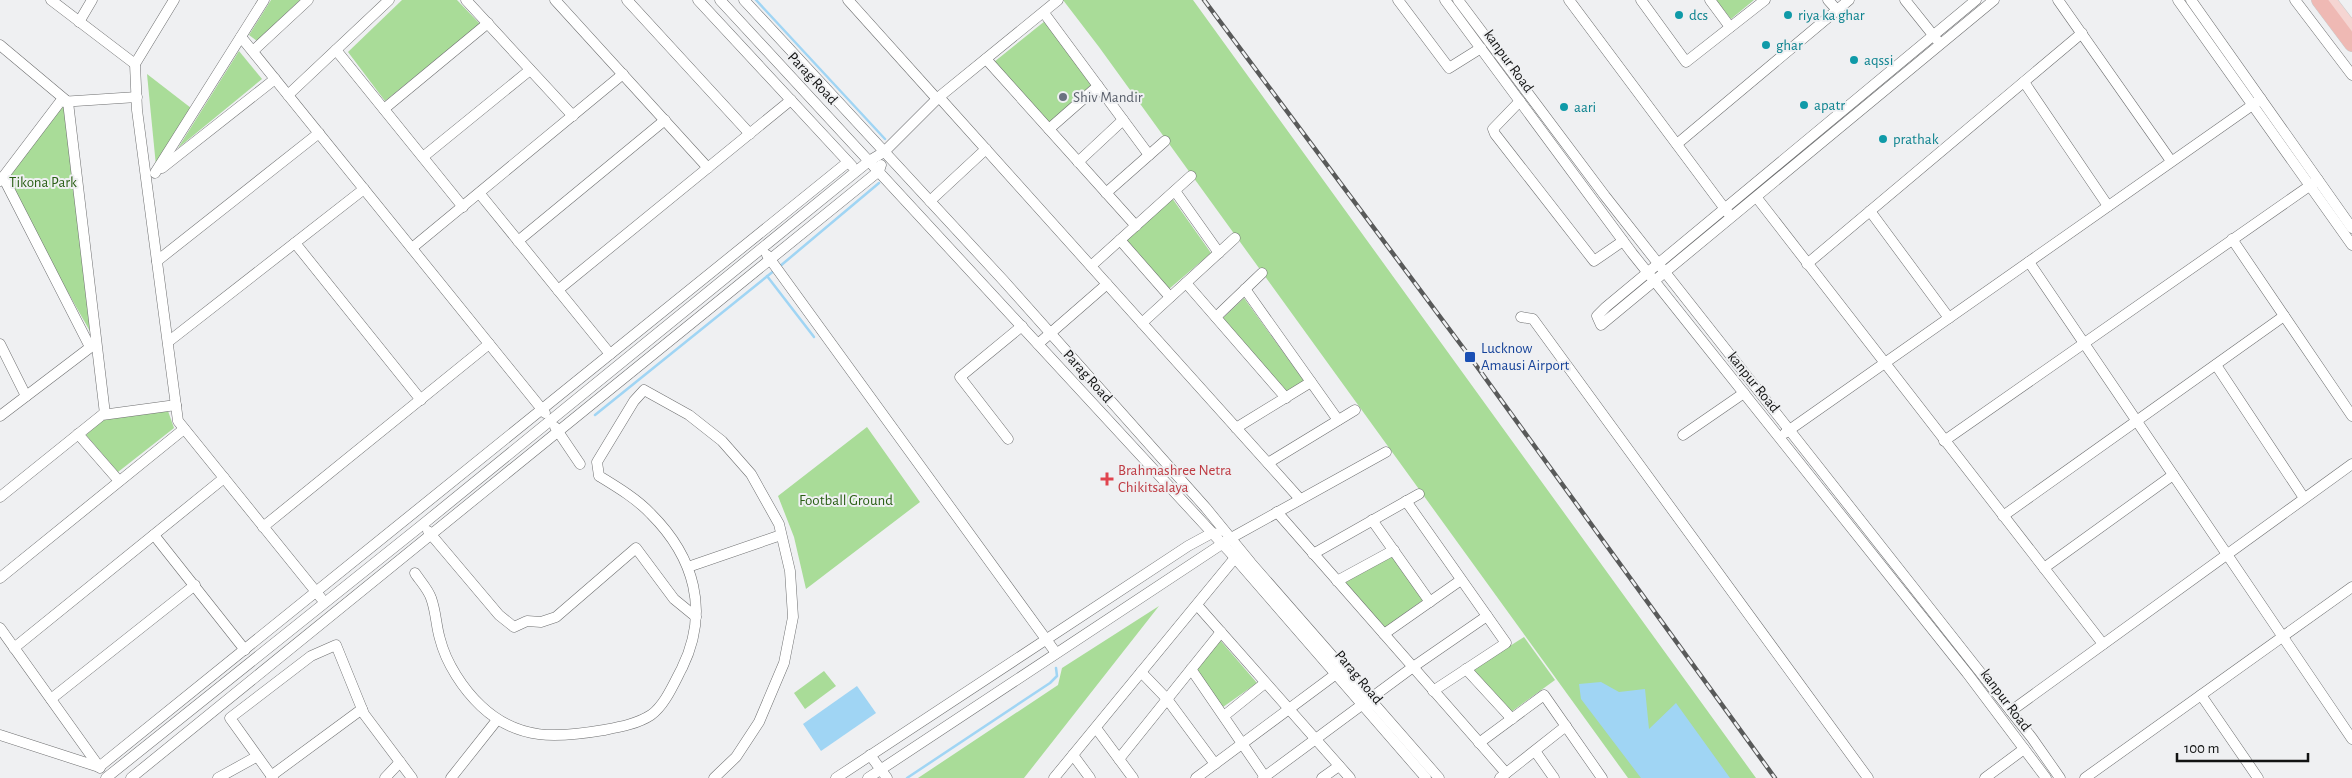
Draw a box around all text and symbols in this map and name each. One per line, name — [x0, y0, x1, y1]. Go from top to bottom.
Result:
place label: dcs — [1689, 8, 1708, 23]
place label: riya ka ghar — [1798, 8, 1865, 23]
marker: dcs — [1673, 9, 1685, 21]
marker: riya ka ghar — [1782, 9, 1794, 21]
street label: kanpur Road — [1481, 27, 1536, 96]
place label: ghar — [1776, 38, 1803, 53]
marker: ghar — [1760, 39, 1772, 51]
street label: Parag Road — [785, 49, 841, 108]
place label: aqssi — [1864, 53, 1893, 68]
marker: aqssi — [1848, 54, 1860, 66]
place label: Shiv Mandir — [1073, 90, 1143, 105]
marker: Shiv Mandir — [1057, 91, 1069, 103]
place label: apatr — [1814, 98, 1845, 113]
marker: apatr — [1798, 99, 1810, 111]
place label: aari — [1574, 100, 1596, 115]
marker: aari — [1558, 101, 1570, 113]
place label: prathak — [1893, 132, 1939, 147]
marker: prathak — [1877, 133, 1889, 145]
park label: Tikona Park — [9, 175, 77, 190]
place label: Lucknow Amausi Airport — [1481, 341, 1570, 373]
street label: Parag Road — [1060, 347, 1115, 406]
street label: kanpur Road — [1725, 349, 1783, 416]
marker: Lucknow Amausi Airport — [1463, 350, 1477, 364]
place label: Brahmashree Netra Chikitsalaya — [1118, 463, 1232, 495]
marker: Brahmashree Netra Chikitsalaya — [1100, 472, 1114, 486]
park label: Football Ground — [799, 493, 893, 508]
street label: Parag Road — [1332, 647, 1386, 707]
street label: kanpur Road — [1978, 666, 2034, 734]
scale bar — [2177, 730, 2308, 762]
text: 100 m — [2184, 741, 2219, 756]

